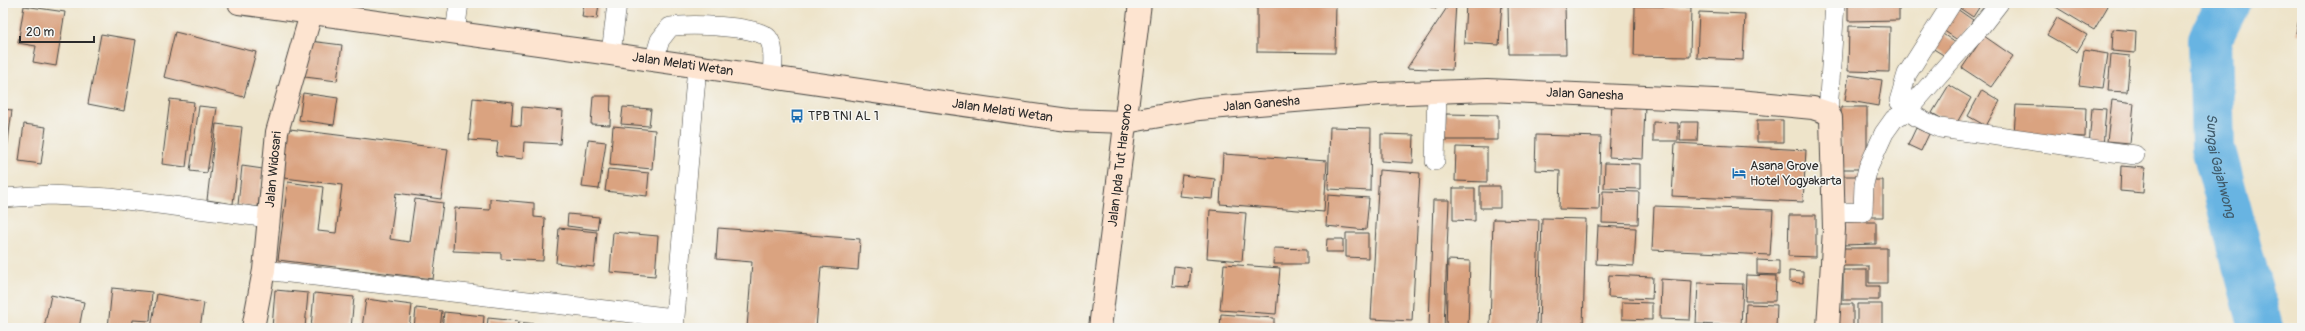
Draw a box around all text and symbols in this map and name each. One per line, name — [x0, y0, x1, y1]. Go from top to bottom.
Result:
scale bar — [20, 18, 94, 44]
text: 20 m — [26, 25, 55, 40]
street label: Jalan Melati Wetan — [631, 49, 734, 80]
street label: Jalan Ganesha — [1546, 85, 1624, 104]
street label: Jalan Ganesha — [1222, 93, 1301, 115]
street label: Jalan Melati Wetan — [951, 95, 1054, 126]
street label: Jalan Ipda Tut Harsono — [1105, 103, 1136, 228]
bus stop icon: TPB TNI AL 1 — [789, 108, 805, 124]
place label: TPB TNI AL 1 — [808, 108, 879, 124]
water label: Sungai Gajahwong — [2204, 113, 2240, 220]
street label: Jalan Widosari — [262, 131, 285, 208]
place label: Asana Grove Hotel Yogyakarta — [1750, 158, 1842, 189]
hotel icon: Asana Grove Hotel Yogyakarta — [1731, 165, 1747, 181]

